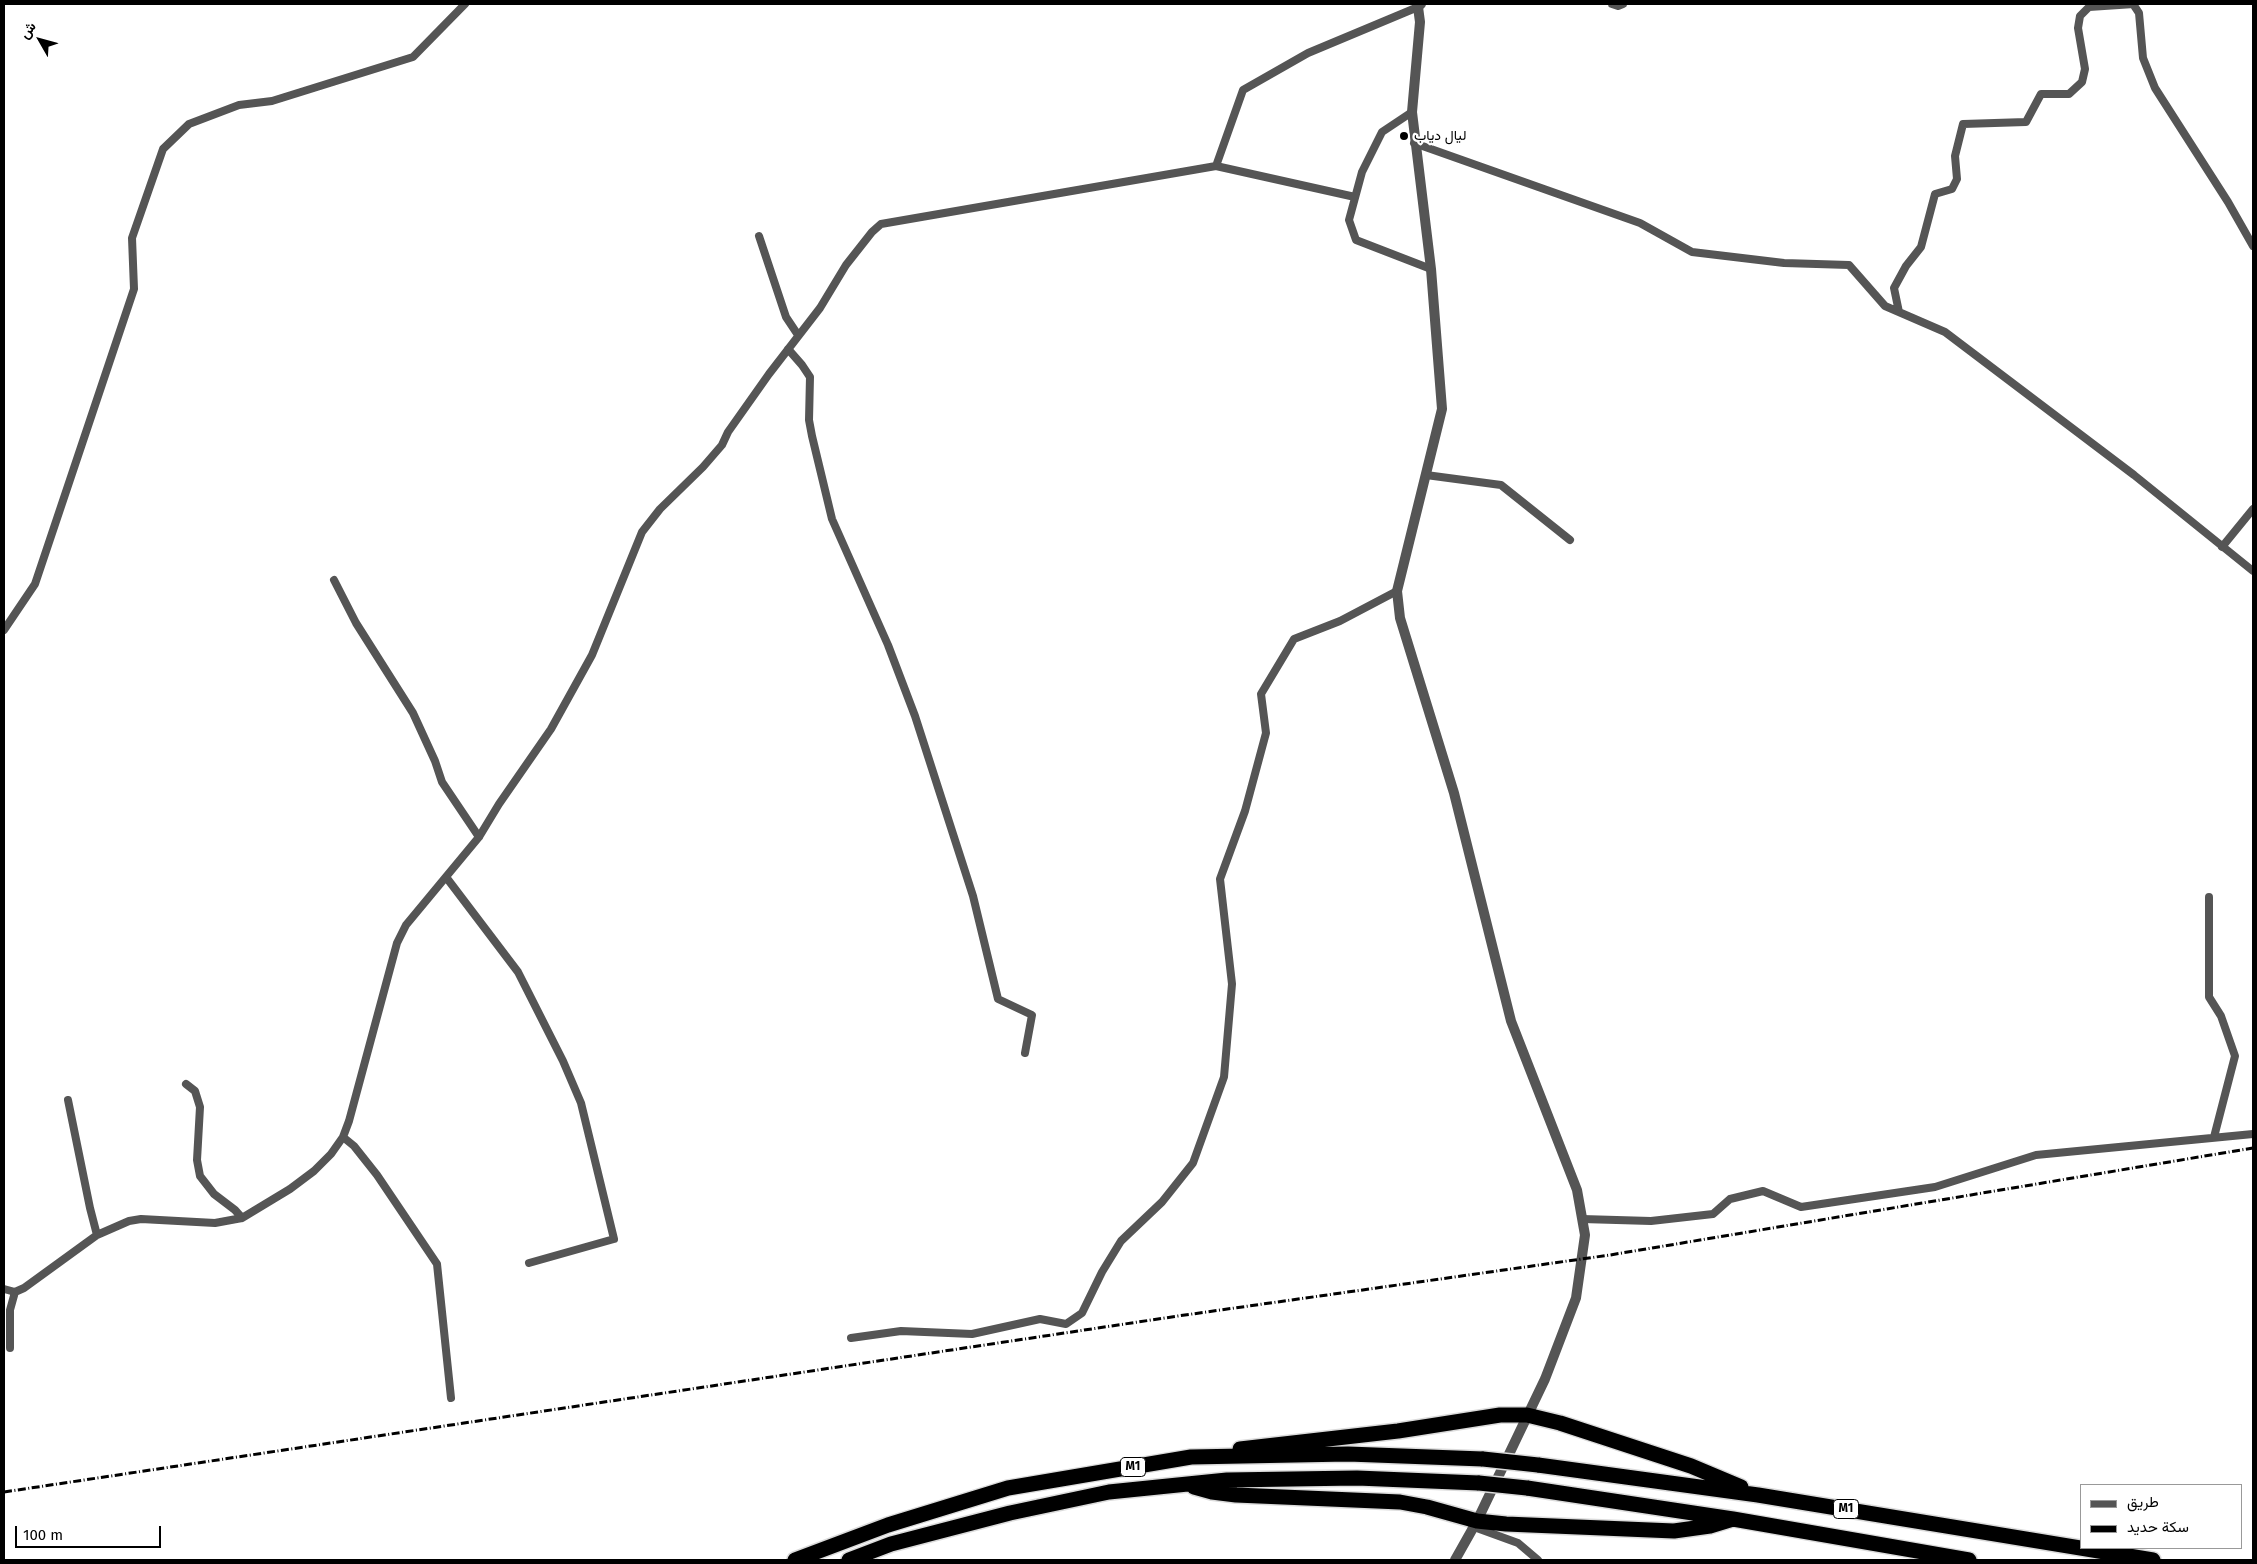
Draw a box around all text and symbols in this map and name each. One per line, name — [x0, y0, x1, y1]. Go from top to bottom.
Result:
north arrow — [15, 15, 65, 65]
text: ش — [16, 19, 40, 42]
place label: ليال دياب — [1414, 128, 1466, 144]
marker: ليال دياب — [1398, 130, 1410, 142]
road number: M1 — [1120, 1458, 1146, 1476]
legend — [2080, 1484, 2242, 1549]
text: طريق — [2127, 1493, 2159, 1511]
road number: M1 — [1834, 1500, 1858, 1518]
scale bar — [18, 1516, 164, 1548]
text: سكة حديد — [2127, 1518, 2189, 1536]
text: 100 m — [23, 1526, 63, 1544]

